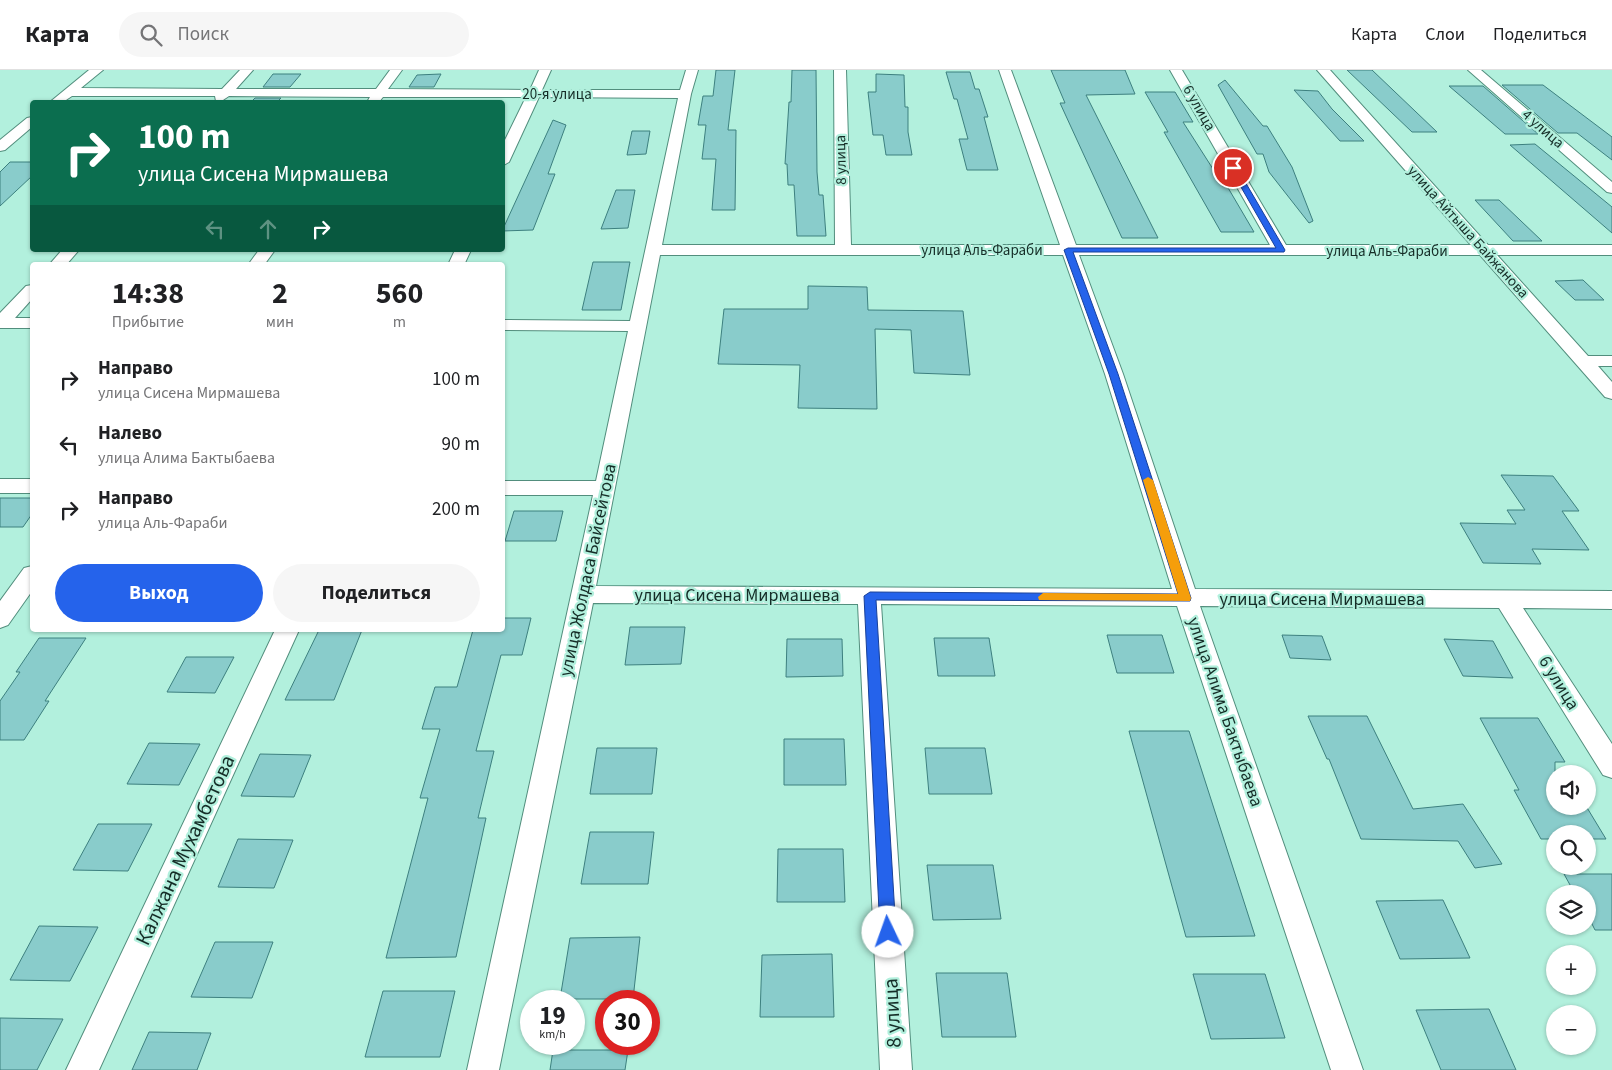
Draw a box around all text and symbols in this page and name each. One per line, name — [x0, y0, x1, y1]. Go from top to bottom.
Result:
search box — [119, 12, 469, 57]
text: Карта — [25, 17, 89, 52]
icon: search — [137, 21, 165, 49]
text: Поиск — [177, 21, 229, 48]
text: Карта — [1351, 22, 1397, 47]
text: Слои — [1425, 22, 1465, 47]
text: Поделиться — [1493, 22, 1587, 47]
street label: 6 улица — [1177, 81, 1221, 135]
street label: 20-я улица — [522, 84, 592, 105]
street label: 4 улица — [1517, 105, 1569, 153]
text: 100 m — [138, 112, 230, 162]
icon: right — [55, 120, 120, 185]
street label: 8 улица — [830, 135, 852, 185]
pin — [1212, 147, 1254, 189]
icon: arrive — [1219, 154, 1247, 182]
text: улица Сисена Мирмашева — [138, 158, 389, 190]
street label: улица Айтыша Байжанова — [1403, 161, 1533, 303]
icon: left — [201, 215, 229, 243]
icon: ahead — [254, 215, 282, 243]
icon: right — [307, 215, 335, 243]
street label: улица Аль-Фараби — [921, 240, 1043, 261]
street label: улица Аль-Фараби — [1326, 241, 1448, 262]
text: 14:38 — [112, 272, 184, 315]
text: 2 — [272, 272, 288, 315]
text: 560 — [376, 272, 423, 315]
text: Прибытие — [112, 311, 184, 333]
text: мин — [266, 311, 294, 333]
text: m — [393, 311, 406, 333]
text: Направо — [98, 355, 173, 382]
icon: right — [55, 366, 83, 394]
text: 100 m — [432, 366, 480, 393]
text: улица Сисена Мирмашева — [98, 382, 280, 404]
text: Налево — [98, 420, 162, 447]
icon: left — [55, 431, 83, 459]
text: 90 m — [442, 431, 480, 458]
text: улица Алима Бактыбаева — [98, 447, 275, 469]
street label: улица Жолдаса Байсейтова — [553, 461, 623, 679]
text: Направо — [98, 485, 173, 512]
icon: right — [55, 496, 83, 524]
text: 200 m — [432, 496, 480, 523]
text: улица Аль-Фараби — [98, 512, 228, 534]
button: Выход — [55, 564, 263, 622]
button: Поделиться — [273, 564, 480, 622]
street label: улица Сисена Мирмашева — [634, 583, 840, 608]
street label: улица Сисена Мирмашева — [1219, 587, 1425, 612]
street label: улица Алима Бактыбаева — [1181, 614, 1269, 810]
street label: 6 улица — [1533, 651, 1585, 715]
street label: Калжана Мухамбетова — [128, 750, 242, 950]
map controls — [1546, 765, 1596, 1055]
button: sound — [1546, 765, 1596, 815]
button: search — [1546, 825, 1596, 875]
button: layers — [1546, 885, 1596, 935]
position arrow — [861, 905, 913, 957]
button: + — [1546, 945, 1596, 995]
street label: 8 улица — [875, 977, 909, 1049]
speed limit sign: 30 — [595, 990, 660, 1055]
text: 19 — [539, 998, 566, 1034]
button: − — [1546, 1005, 1596, 1055]
text: km/h — [539, 1026, 566, 1043]

